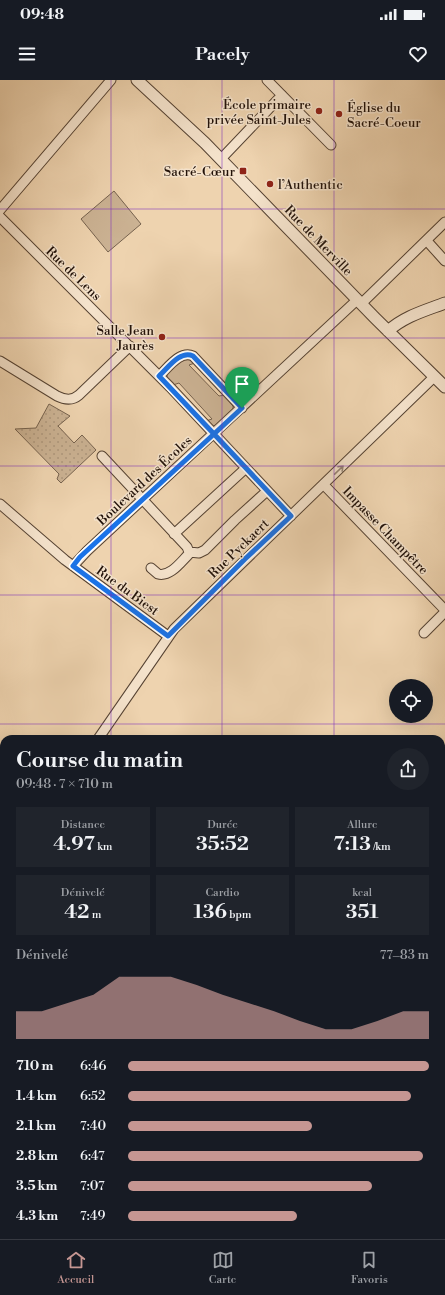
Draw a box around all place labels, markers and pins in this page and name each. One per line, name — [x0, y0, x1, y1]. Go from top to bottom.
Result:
place label: École primaire privée Saint-Jules — [207, 96, 311, 128]
place label: Église du Sacré-Coeur — [347, 99, 421, 131]
marker: École primaire privée Saint-Jules — [314, 106, 324, 116]
marker: Église du Sacré-Coeur — [334, 109, 344, 119]
place label: Sacré-Cœur — [164, 164, 235, 180]
marker: Sacré-Cœur — [238, 166, 248, 176]
place label: l’Authentic — [278, 177, 343, 193]
marker: l’Authentic — [265, 179, 275, 189]
place label: Salle Jean Jaurès — [97, 323, 154, 354]
marker: Salle Jean Jaurès — [157, 332, 167, 342]
pin — [225, 367, 259, 408]

